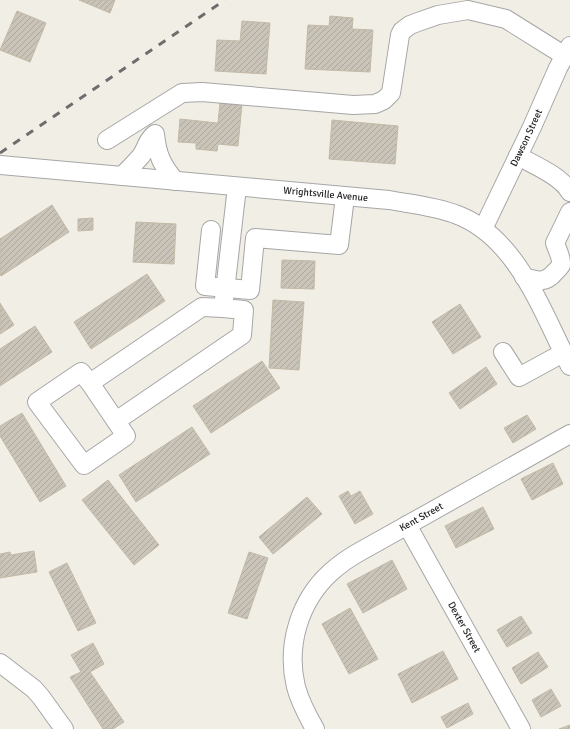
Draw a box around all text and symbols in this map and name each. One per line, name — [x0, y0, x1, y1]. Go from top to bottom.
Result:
street label: Dawson Street — [508, 107, 545, 168]
street label: Wrightsville Avenue — [283, 185, 369, 204]
street label: Kent Street — [397, 500, 446, 534]
street label: Dexter Street — [445, 600, 483, 655]

